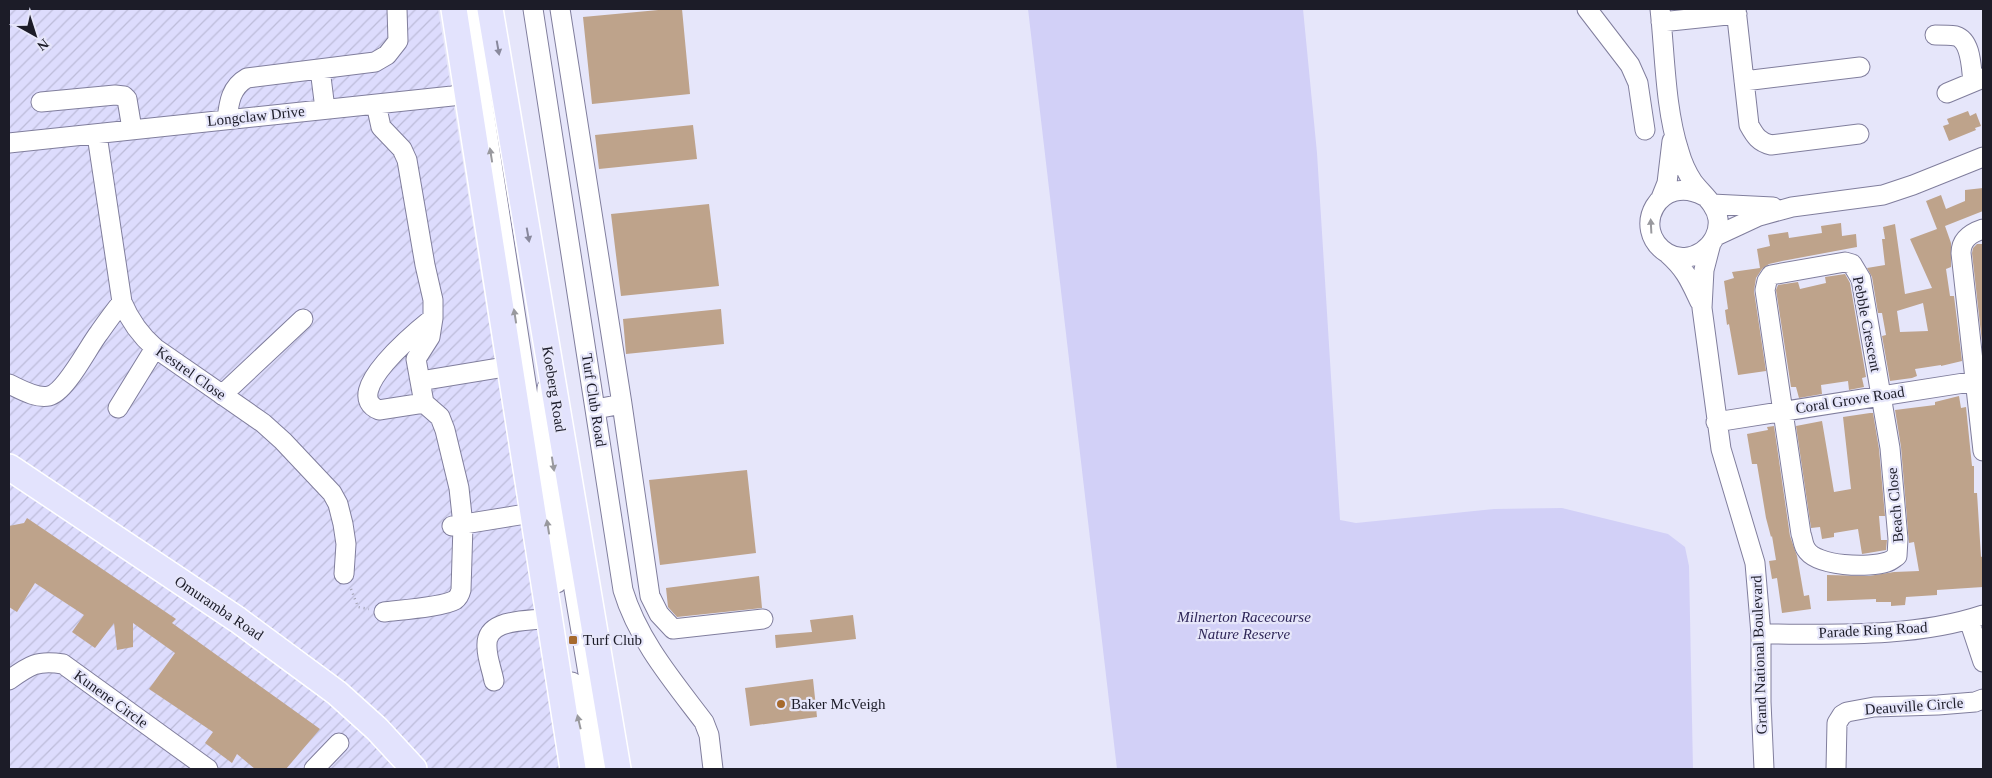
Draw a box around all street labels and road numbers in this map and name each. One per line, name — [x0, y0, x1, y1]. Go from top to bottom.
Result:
street label: Longclaw Drive — [206, 103, 306, 129]
street label: Pebble Crescent — [1850, 275, 1884, 374]
street label: Kestrel Close — [153, 343, 229, 403]
street label: Koeberg Road — [539, 345, 569, 434]
street label: Turf Club Road — [579, 352, 609, 448]
street label: Coral Grove Road — [1794, 383, 1906, 417]
street label: Beach Close — [1884, 466, 1906, 543]
street label: Omuramba Road — [172, 573, 267, 644]
street label: Grand National Boulevard — [1748, 575, 1770, 735]
street label: Parade Ring Road — [1818, 619, 1928, 641]
street label: Kunene Circle — [71, 667, 151, 731]
street label: Deauville Circle — [1864, 695, 1964, 717]

